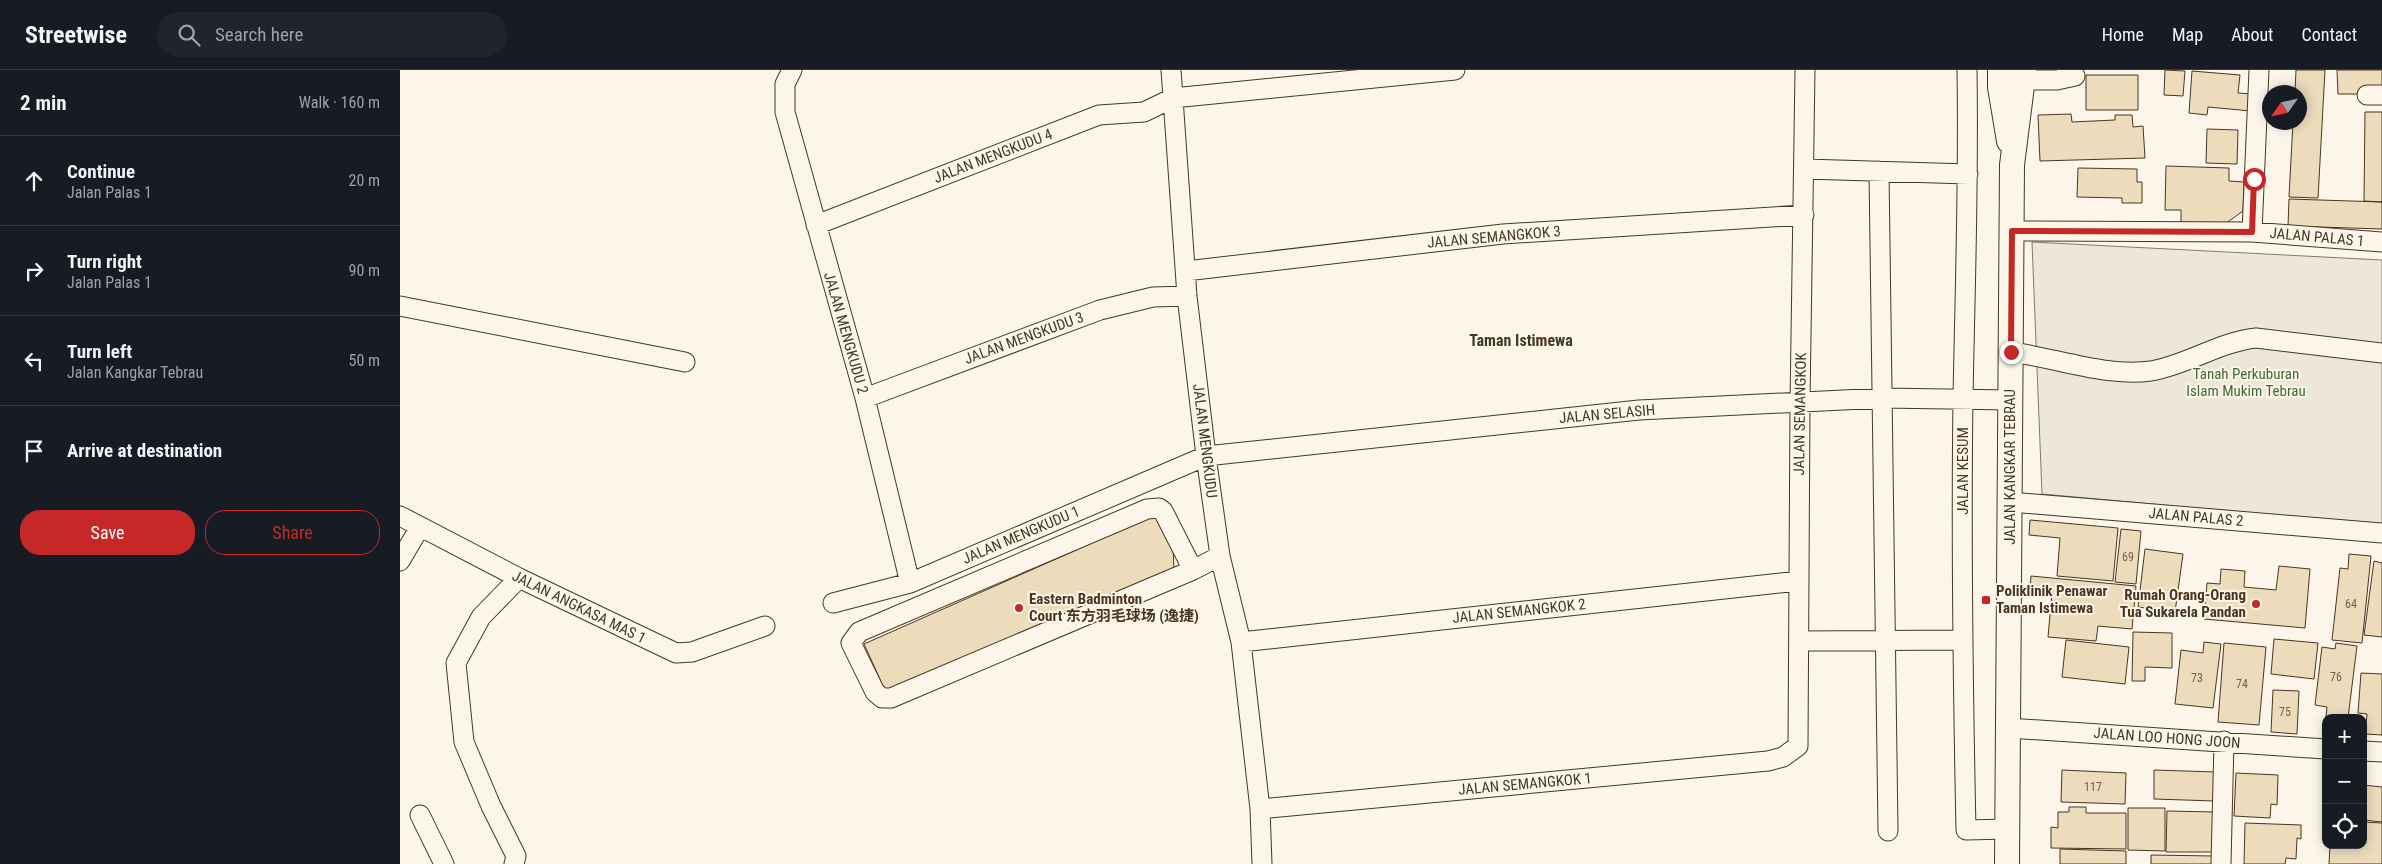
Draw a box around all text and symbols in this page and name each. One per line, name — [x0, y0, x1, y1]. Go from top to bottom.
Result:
search box — [157, 12, 507, 57]
text: Streetwise — [25, 21, 127, 49]
icon: search — [175, 21, 203, 49]
text: Search here — [215, 23, 303, 46]
text: Home — [2102, 24, 2144, 45]
text: Map — [2172, 24, 2203, 45]
text: About — [2231, 24, 2273, 45]
text: Contact — [2301, 24, 2357, 45]
north arrow — [2262, 85, 2307, 130]
text: 2 min — [20, 91, 67, 115]
text: Walk · 160 m — [299, 93, 380, 112]
street label: JALAN MENGKUDU 4 — [931, 125, 1055, 187]
text: Continue — [67, 160, 135, 183]
icon: ahead — [20, 167, 48, 195]
route start — [2243, 168, 2266, 191]
text: 20 m — [348, 171, 380, 190]
text: Jalan Palas 1 — [67, 183, 152, 202]
street label: JALAN SEMANGKOK 3 — [1427, 222, 1561, 252]
street label: JALAN PALAS 1 — [2269, 224, 2365, 250]
text: Turn right — [67, 250, 142, 273]
icon: right — [20, 257, 48, 285]
text: 90 m — [348, 261, 380, 280]
street label: JALAN MENGKUDU 2 — [820, 270, 872, 396]
text: Jalan Palas 1 — [67, 273, 152, 292]
street label: JALAN MENGKUDU 3 — [962, 308, 1086, 368]
district label: Taman Istimewa — [1469, 331, 1573, 350]
text: Turn left — [67, 340, 132, 363]
route end — [2000, 341, 2023, 364]
icon: left — [20, 347, 48, 375]
text: 50 m — [348, 351, 380, 370]
street label: JALAN SEMANGKOK — [1790, 352, 1810, 476]
text: Jalan Kangkar Tebrau — [67, 363, 203, 382]
park label: Tanah Perkuburan Islam Mukim Tebrau — [2186, 365, 2306, 400]
street label: JALAN MENGKUDU — [1189, 383, 1221, 499]
street label: JALAN KANGKAR TEBRAU — [2001, 389, 2019, 545]
street label: JALAN SELASIH — [1558, 401, 1656, 427]
street label: JALAN KESUM — [1954, 427, 1972, 515]
icon: arrive — [20, 437, 48, 465]
text: Arrive at destination — [67, 439, 222, 462]
street label: JALAN MENGKUDU 1 — [960, 502, 1082, 568]
street label: JALAN PALAS 2 — [2148, 504, 2244, 530]
button: Save — [20, 510, 195, 555]
button: Share — [205, 510, 380, 555]
house number: 69 — [2122, 550, 2134, 564]
street label: JALAN ANGKASA MAS 1 — [509, 567, 649, 647]
place label: Poliklinik Penawar Taman Istimewa — [1996, 582, 2108, 617]
place label: Rumah Orang-Orang Tua Sukarela Pandan — [2120, 586, 2246, 621]
place label: Eastern Badminton Court 东方羽毛球场 (逸捷) — [1029, 590, 1199, 625]
marker: Poliklinik Penawar Taman Istimewa — [1980, 594, 1992, 606]
street label: JALAN SEMANGKOK 2 — [1451, 595, 1587, 627]
house number: 64 — [2345, 597, 2357, 611]
marker: Rumah Orang-Orang Tua Sukarela Pandan — [2250, 598, 2262, 610]
marker: Eastern Badminton Court 东方羽毛球场 (逸捷) — [1013, 602, 1025, 614]
house number: 76 — [2330, 670, 2342, 684]
house number: 73 — [2191, 671, 2203, 685]
house number: 74 — [2236, 677, 2248, 691]
house number: 75 — [2279, 705, 2291, 719]
map controls — [2322, 714, 2367, 849]
button: + — [2322, 714, 2367, 759]
street label: JALAN LOO HONG JOON — [2093, 724, 2241, 752]
button: − — [2322, 759, 2367, 804]
street label: JALAN SEMANGKOK 1 — [1458, 769, 1592, 799]
house number: 117 — [2084, 780, 2102, 794]
button: locate — [2322, 804, 2367, 849]

